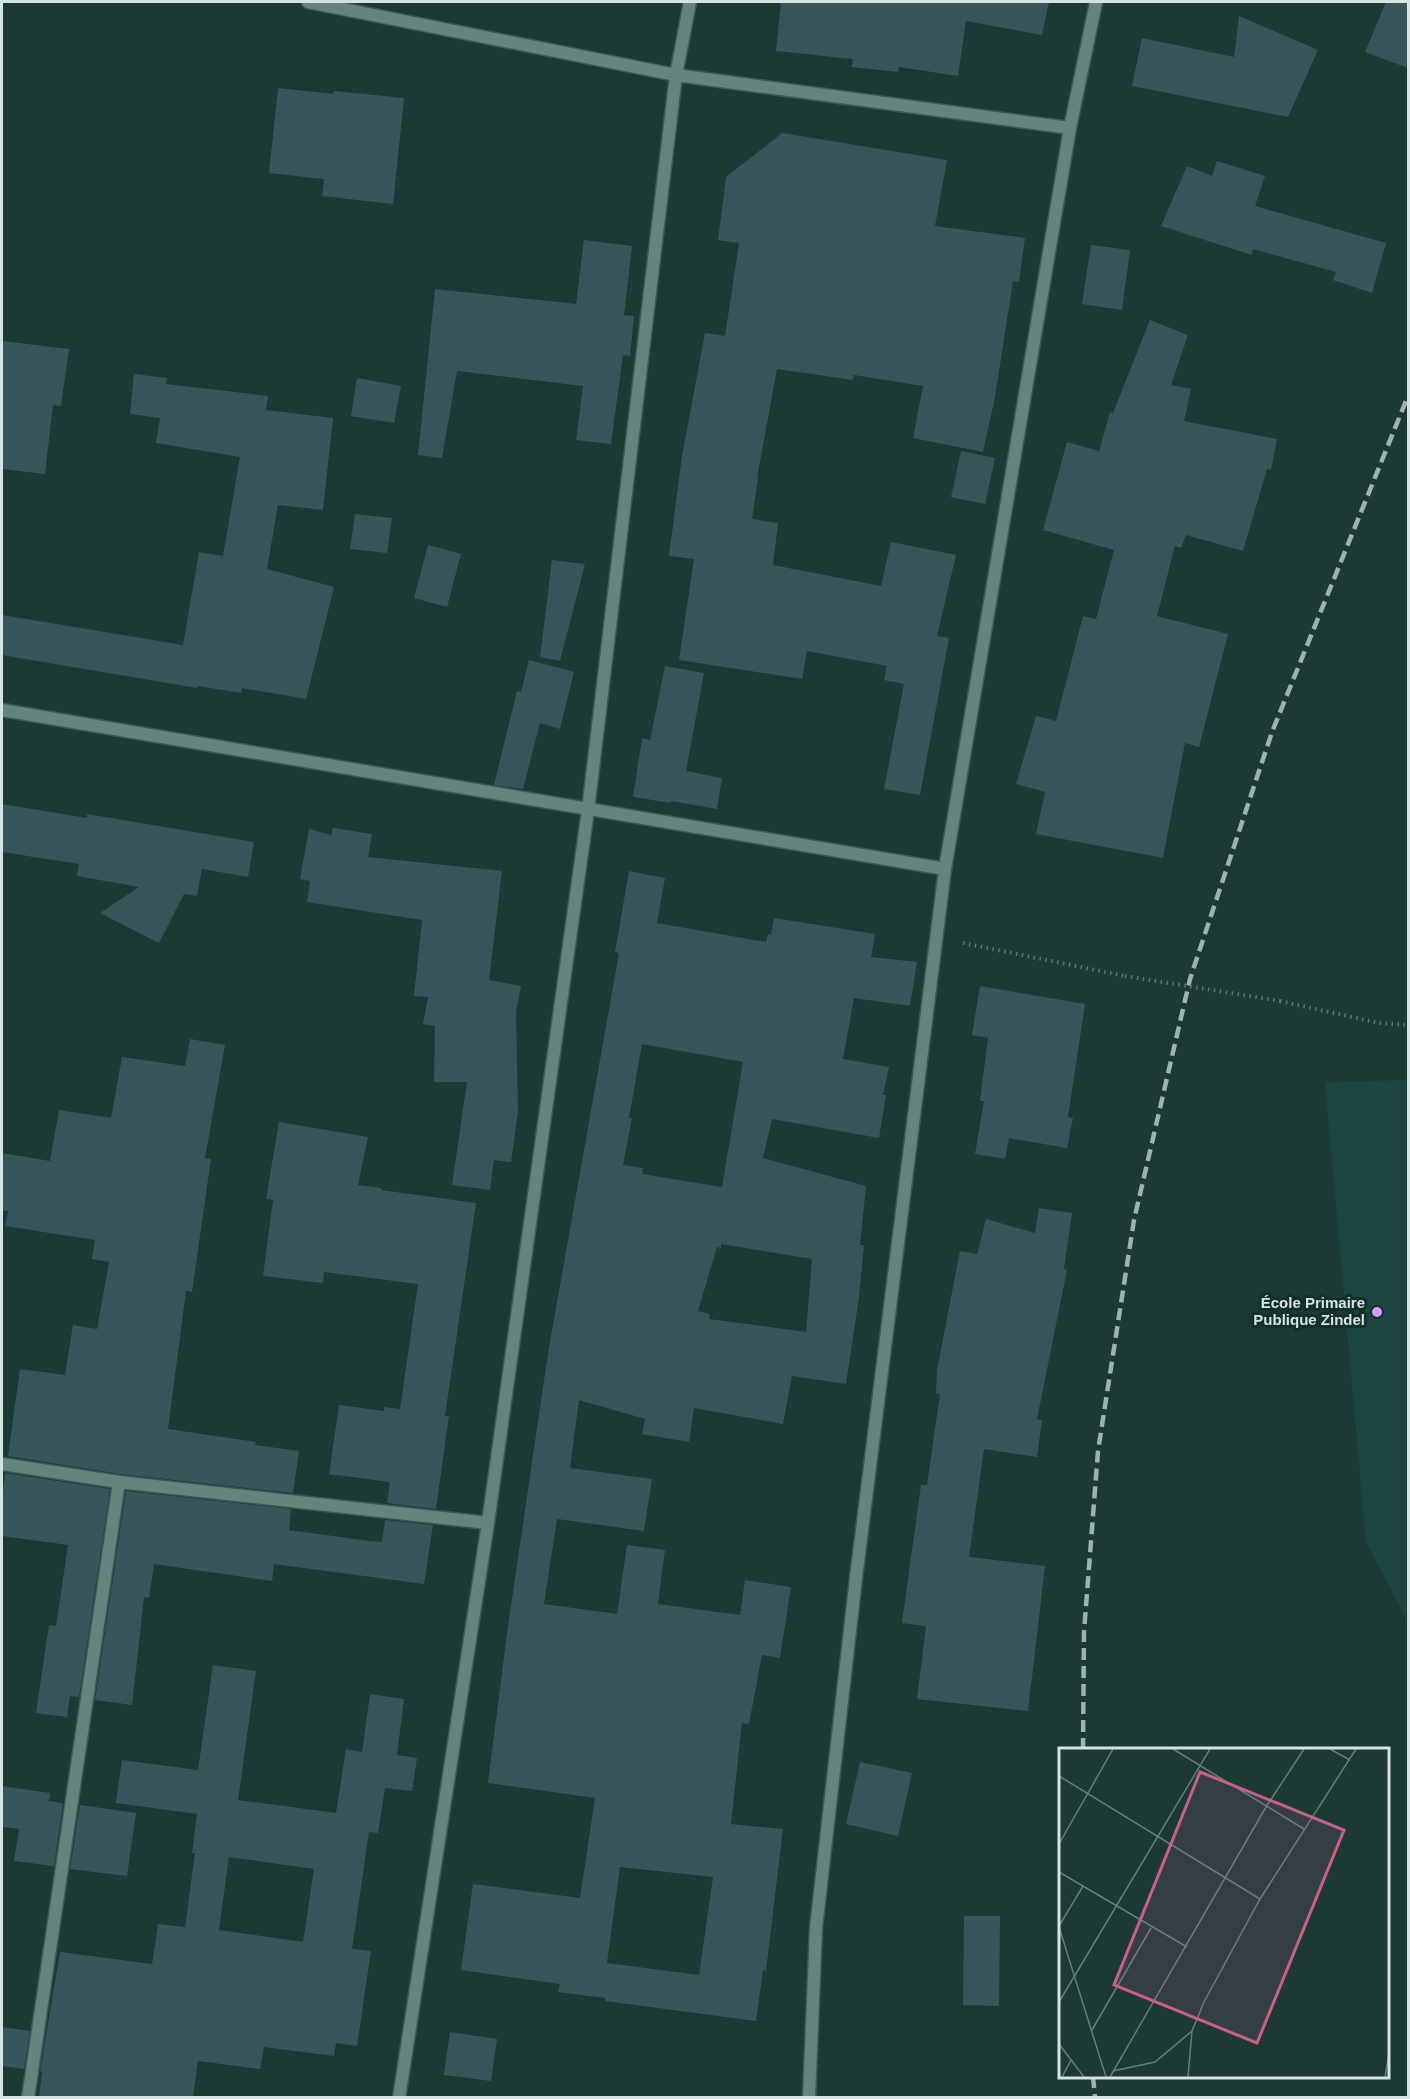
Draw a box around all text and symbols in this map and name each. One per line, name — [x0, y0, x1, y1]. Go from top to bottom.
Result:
place label: École Primaire Publique Zindel — [1253, 1294, 1365, 1328]
marker: École Primaire Publique Zindel — [1370, 1305, 1384, 1319]
inset map — [1059, 1748, 1389, 2078]

